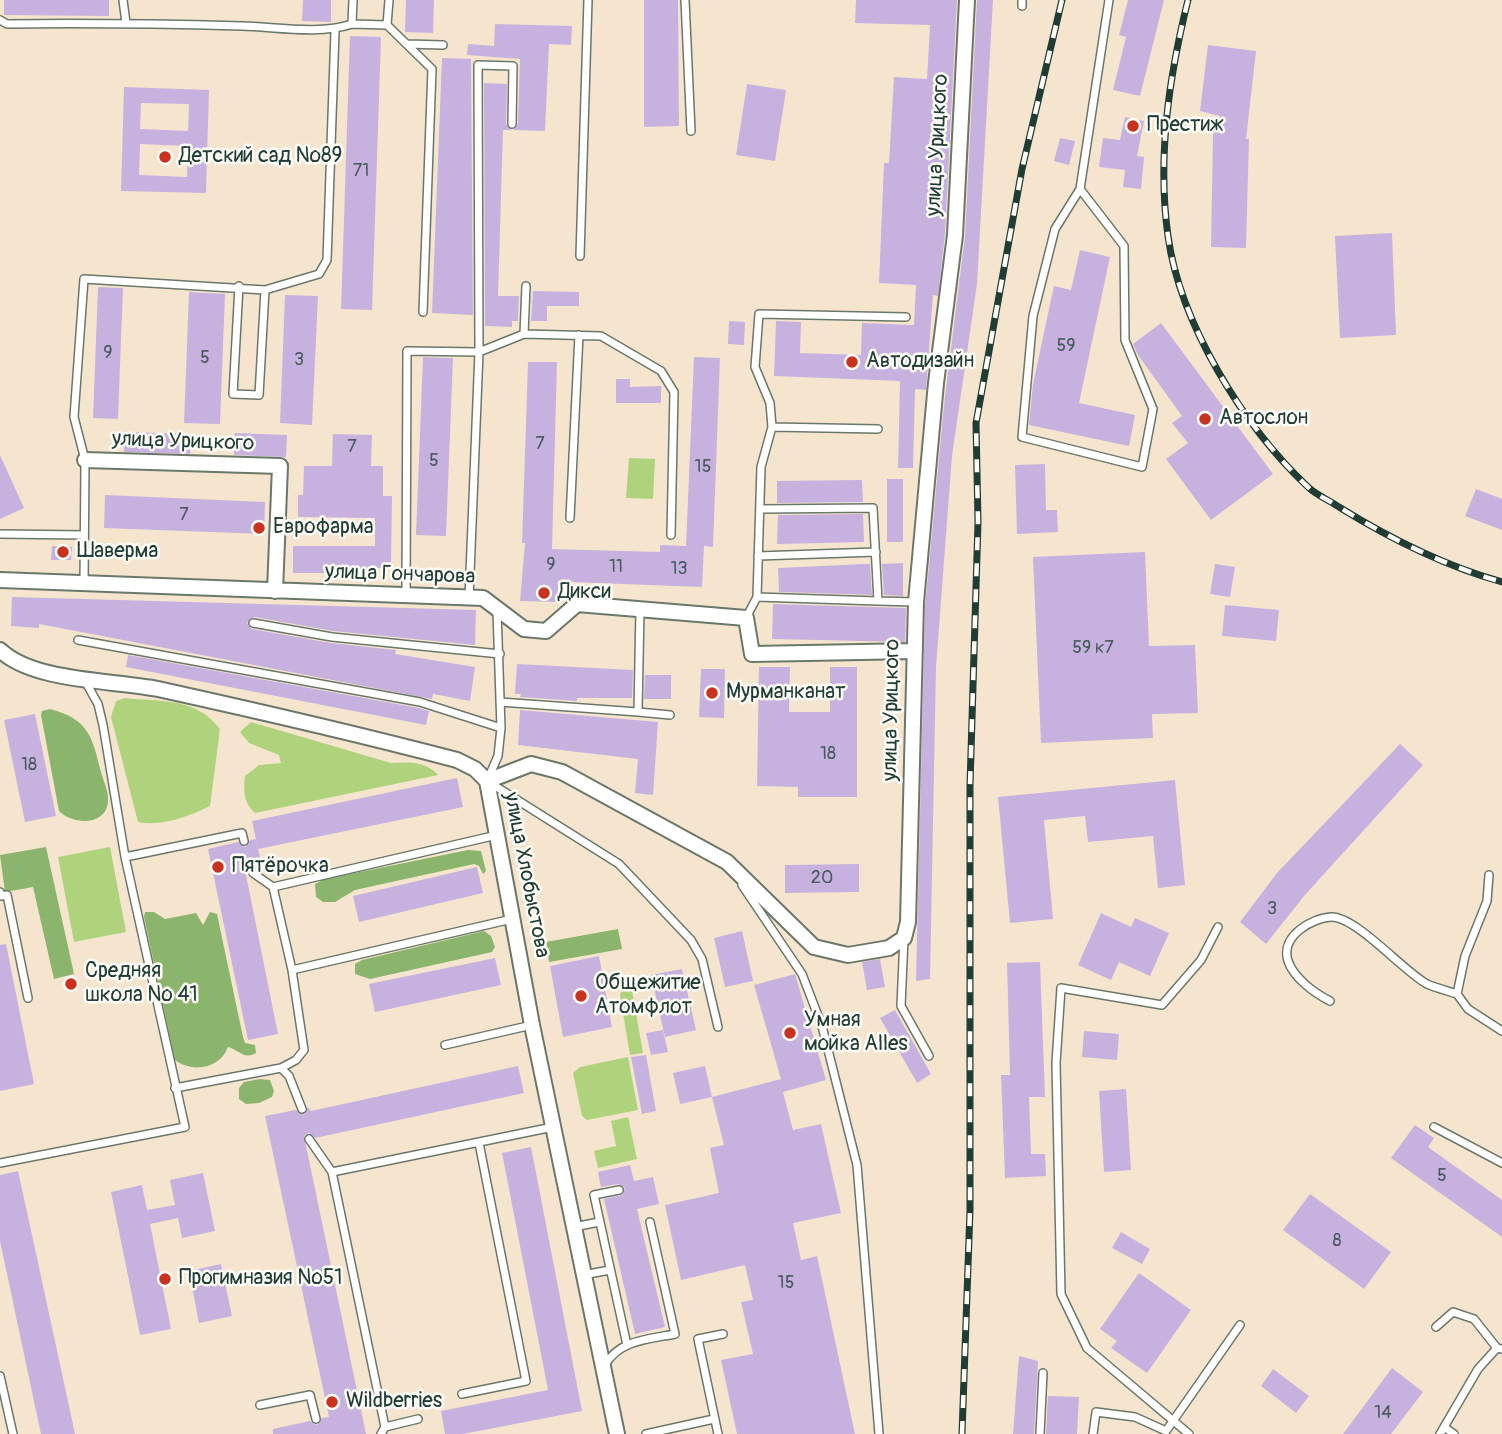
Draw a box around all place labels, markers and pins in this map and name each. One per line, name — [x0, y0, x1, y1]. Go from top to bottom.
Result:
place label: Престиж — [1147, 113, 1223, 139]
marker: Престиж — [1125, 118, 1141, 134]
place label: Детский сад №89 — [179, 144, 342, 170]
marker: Детский сад №89 — [157, 149, 173, 165]
place label: Автодизайн — [866, 349, 974, 375]
marker: Автодизайн — [844, 354, 860, 370]
place label: Автослон — [1219, 406, 1308, 432]
marker: Автослон — [1197, 411, 1213, 427]
place label: Еврофарма — [273, 515, 374, 541]
marker: Еврофарма — [251, 520, 267, 536]
place label: Шаверма — [77, 539, 158, 565]
marker: Шаверма — [55, 544, 71, 560]
place label: Дикси — [558, 580, 611, 606]
marker: Дикси — [536, 585, 552, 601]
place label: Мурманканат — [726, 680, 845, 706]
marker: Мурманканат — [704, 685, 720, 701]
place label: Пятёрочка — [232, 854, 329, 880]
marker: Пятёрочка — [210, 859, 226, 875]
place label: Средняя школа № 41 — [85, 959, 198, 1009]
place label: Общежитие Атомфлот — [595, 971, 701, 1021]
marker: Средняя школа № 41 — [63, 976, 79, 992]
marker: Общежитие Атомфлот — [573, 988, 589, 1004]
place label: Умная мойка Alles — [804, 1008, 908, 1058]
marker: Умная мойка Alles — [782, 1025, 798, 1041]
place label: Прогимназия №51 — [179, 1266, 342, 1292]
marker: Прогимназия №51 — [157, 1271, 173, 1287]
place label: Wildberries — [346, 1389, 442, 1415]
marker: Wildberries — [324, 1394, 340, 1410]

